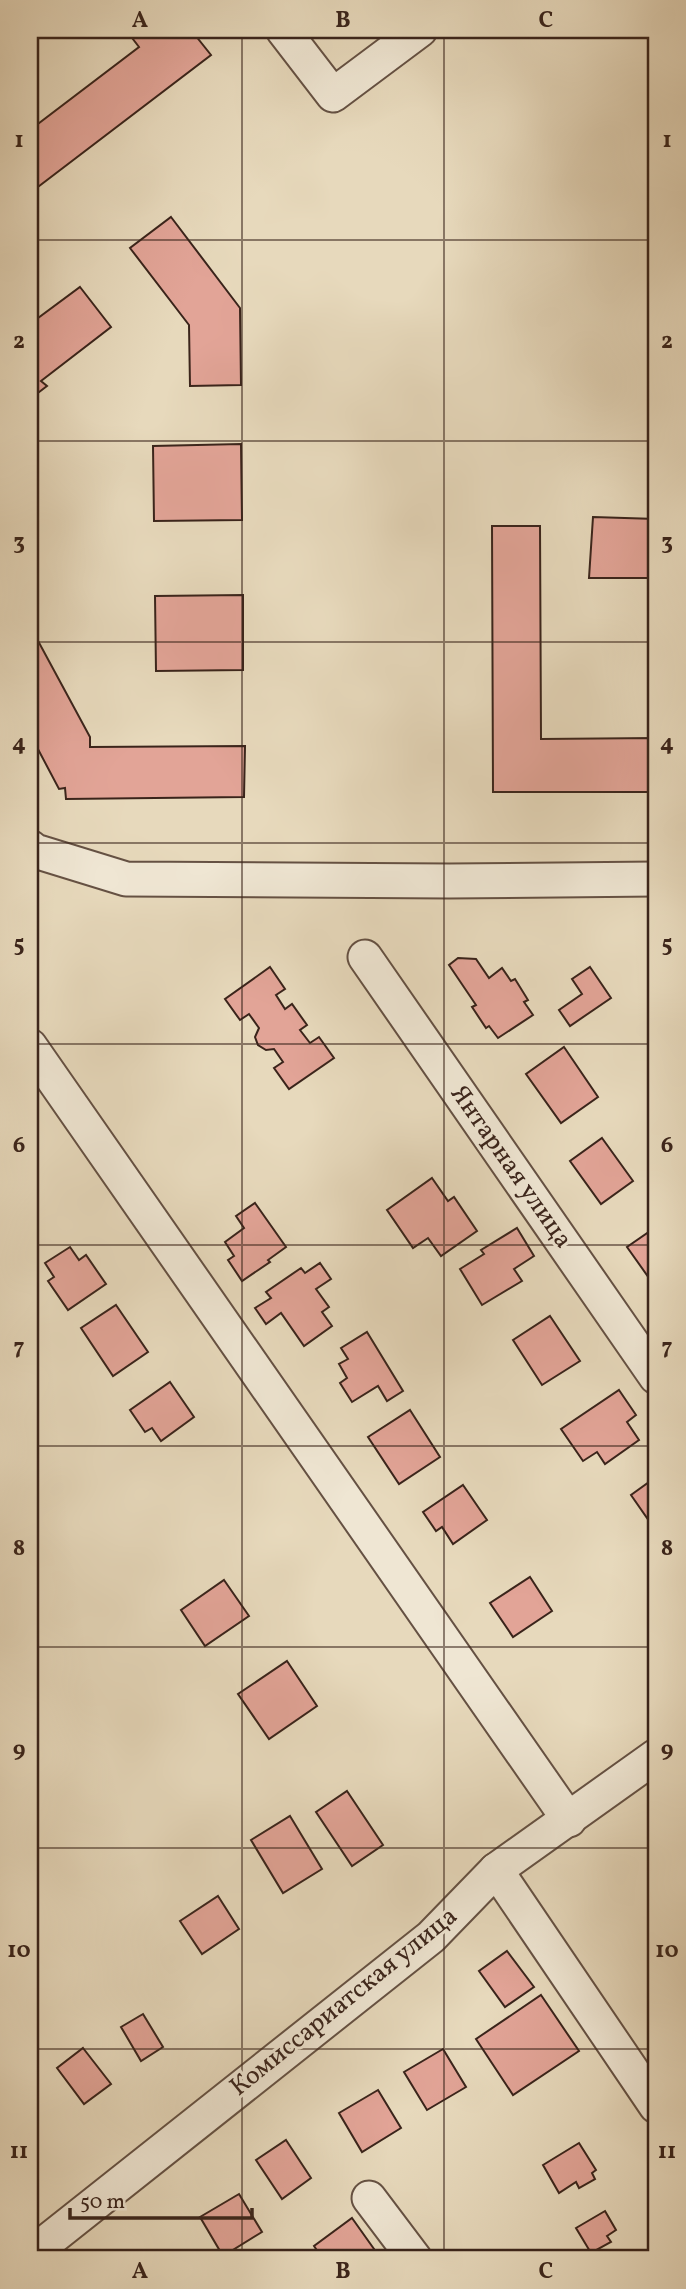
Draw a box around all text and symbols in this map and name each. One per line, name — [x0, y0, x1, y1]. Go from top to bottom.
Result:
text: A — [132, 5, 148, 37]
text: B — [335, 5, 351, 37]
text: C — [539, 5, 553, 37]
text: 1 — [14, 125, 24, 157]
text: 1 — [662, 125, 672, 157]
text: 2 — [13, 326, 25, 358]
text: 2 — [661, 326, 673, 358]
text: 3 — [13, 527, 25, 559]
text: 3 — [661, 527, 673, 559]
text: 4 — [12, 728, 26, 760]
text: 4 — [660, 728, 674, 760]
text: 5 — [13, 929, 25, 961]
text: 5 — [661, 929, 673, 961]
street label: Янтарная улица — [441, 1078, 581, 1256]
text: 6 — [13, 1130, 25, 1162]
text: 6 — [661, 1130, 673, 1162]
text: 7 — [14, 1332, 25, 1364]
text: 7 — [662, 1332, 673, 1364]
text: 8 — [13, 1533, 25, 1565]
text: 8 — [661, 1533, 673, 1565]
text: 9 — [13, 1734, 25, 1766]
text: 9 — [661, 1734, 673, 1766]
street label: Комиссариатская улица — [223, 1899, 465, 2105]
text: 10 — [7, 1935, 31, 1967]
text: 10 — [655, 1935, 679, 1967]
text: 11 — [10, 2136, 28, 2168]
text: 11 — [658, 2136, 676, 2168]
scale bar — [70, 2177, 252, 2221]
text: 50 m — [80, 2188, 125, 2217]
text: A — [132, 2256, 148, 2288]
text: B — [335, 2256, 351, 2288]
text: C — [539, 2256, 553, 2288]

